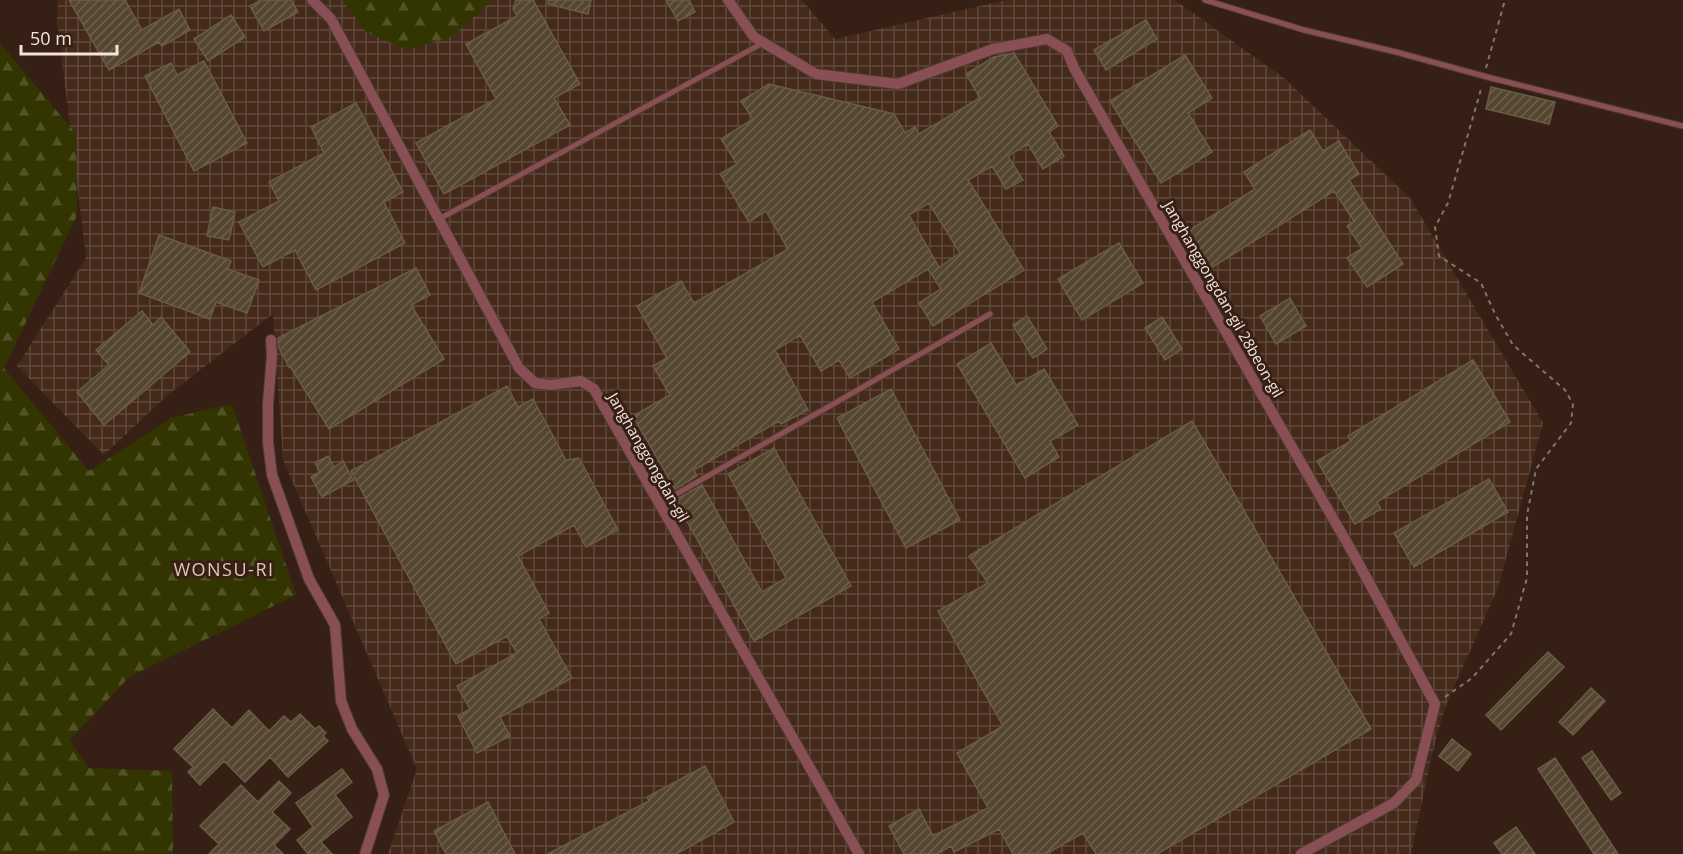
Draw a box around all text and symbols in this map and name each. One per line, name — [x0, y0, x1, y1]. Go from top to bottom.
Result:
scale bar — [21, 18, 117, 56]
text: 50 m — [30, 26, 72, 50]
street label: Janghanggongdan-gil 28beon-gil — [1158, 195, 1289, 401]
street label: Janghanggongdan-gil — [603, 387, 694, 525]
district label: WONSU-RI — [173, 557, 275, 581]

